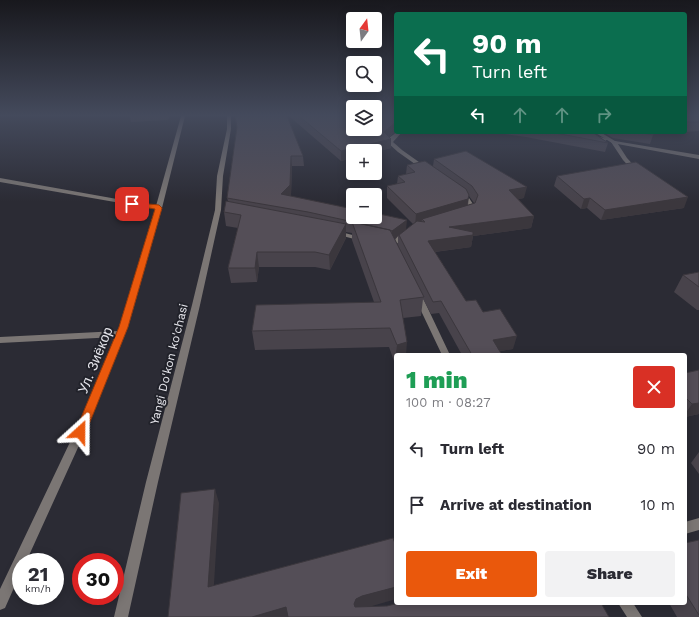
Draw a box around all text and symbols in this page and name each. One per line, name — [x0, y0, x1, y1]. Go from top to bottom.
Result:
north arrow — [346, 12, 382, 48]
map controls — [346, 12, 382, 224]
text: 90 m — [472, 27, 542, 60]
icon: left — [406, 28, 458, 80]
button: search — [346, 56, 382, 92]
text: Turn left — [472, 61, 547, 82]
button: layers — [346, 100, 382, 136]
icon: left — [467, 104, 489, 126]
icon: ahead — [509, 104, 531, 126]
icon: ahead — [551, 104, 573, 126]
icon: right — [593, 104, 615, 126]
button: + — [346, 144, 382, 180]
pin — [115, 187, 149, 221]
button: − — [346, 188, 382, 224]
icon: arrive — [121, 193, 143, 215]
street label: Yangi Do'kon ko'chasi — [147, 302, 191, 426]
street label: Ул. Зиёкор — [74, 324, 116, 396]
text: 1 min — [406, 366, 468, 394]
button: close — [633, 366, 675, 408]
text: 100 m · 08:27 — [406, 395, 490, 410]
position arrow — [59, 411, 101, 453]
icon: left — [406, 438, 428, 460]
text: Turn left — [440, 440, 504, 458]
text: 90 m — [637, 440, 675, 458]
icon: arrive — [406, 494, 428, 516]
text: Arrive at destination — [440, 496, 592, 514]
text: 10 m — [640, 496, 675, 514]
button: Exit — [406, 551, 537, 597]
button: Share — [545, 551, 675, 597]
speed limit sign: 30 — [72, 553, 124, 605]
text: 21 — [28, 562, 48, 586]
text: km/h — [25, 583, 51, 594]

